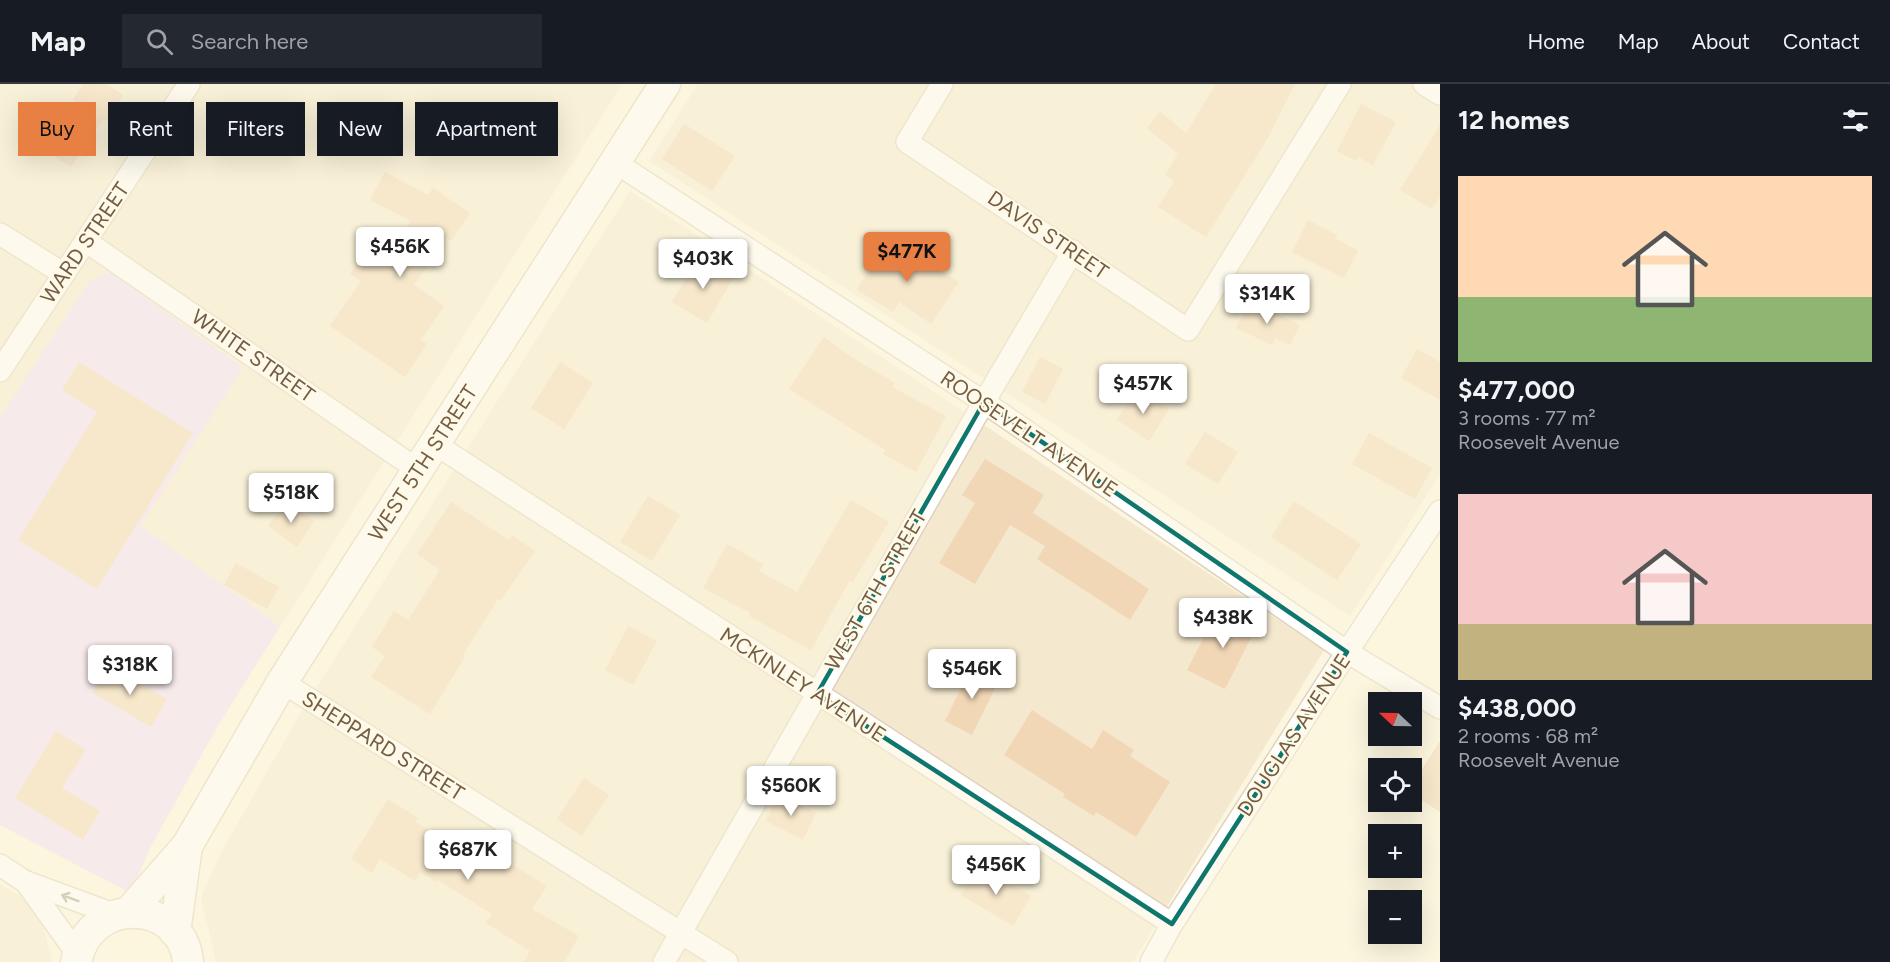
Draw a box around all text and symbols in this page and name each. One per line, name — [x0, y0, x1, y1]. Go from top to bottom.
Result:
search box — [122, 14, 542, 68]
text: Map — [30, 24, 86, 58]
icon: search — [143, 25, 176, 58]
text: Search here — [191, 28, 308, 55]
text: Home — [1528, 29, 1585, 54]
text: Map — [1618, 29, 1659, 54]
text: About — [1692, 29, 1750, 54]
text: Contact — [1783, 29, 1860, 54]
chip: Buy — [18, 102, 96, 156]
chip: Rent — [108, 102, 194, 156]
chip: Filters — [206, 102, 305, 156]
chip: New — [317, 102, 403, 156]
chip: Apartment — [415, 102, 558, 156]
text: 12 homes — [1458, 104, 1569, 136]
icon: filters — [1839, 104, 1872, 137]
street label: WARD STREET — [35, 177, 134, 308]
street label: DAVIS STREET — [983, 185, 1114, 284]
icon: home — [1611, 215, 1719, 323]
pin: $456K — [358, 227, 442, 278]
pin: $477K — [865, 232, 949, 283]
text: $456K — [370, 234, 430, 258]
pin: $403K — [661, 239, 745, 290]
text: $477K — [877, 239, 937, 263]
text: $403K — [672, 246, 734, 270]
pin: $314K — [1225, 274, 1309, 325]
text: $314K — [1239, 281, 1295, 305]
street label: WHITE STREET — [187, 304, 320, 408]
pin: $457K — [1101, 364, 1185, 415]
street label: ROOSEVELT AVENUE — [936, 365, 1122, 502]
text: $457K — [1113, 371, 1173, 395]
text: $477,000 — [1458, 374, 1575, 406]
street label: WEST 5TH STREET — [363, 380, 483, 545]
text: 3 rooms · 77 m² — [1458, 406, 1596, 430]
text: Roosevelt Avenue — [1458, 430, 1619, 454]
pin: $518K — [249, 473, 333, 524]
text: $518K — [263, 480, 319, 504]
street label: WEST 6TH STREET — [820, 505, 932, 674]
icon: home — [1611, 533, 1719, 641]
pin: $438K — [1181, 598, 1265, 649]
text: $438K — [1193, 605, 1253, 629]
street label: MCKINLEY AVENUE — [716, 622, 891, 748]
pin: $318K — [88, 645, 172, 696]
pin: $546K — [930, 649, 1014, 700]
street label: DOUGLAS AVENUE — [1232, 649, 1355, 821]
text: $318K — [102, 652, 158, 676]
text: $546K — [942, 656, 1002, 680]
street label: SHEPPARD STREET — [298, 686, 469, 806]
north arrow — [1368, 692, 1422, 746]
map controls — [1368, 692, 1422, 944]
text: $438,000 — [1458, 692, 1576, 724]
text: 2 rooms · 68 m² — [1458, 724, 1598, 748]
text: Roosevelt Avenue — [1458, 748, 1619, 772]
button: locate — [1368, 758, 1422, 812]
pin: $560K — [749, 766, 833, 817]
text: $560K — [761, 773, 821, 797]
button: + — [1368, 824, 1422, 878]
pin: $687K — [426, 830, 510, 881]
text: $687K — [438, 837, 498, 861]
pin: $456K — [954, 845, 1038, 896]
text: $456K — [966, 852, 1026, 876]
button: − — [1368, 890, 1422, 944]
one-way arrow — [61, 891, 80, 902]

